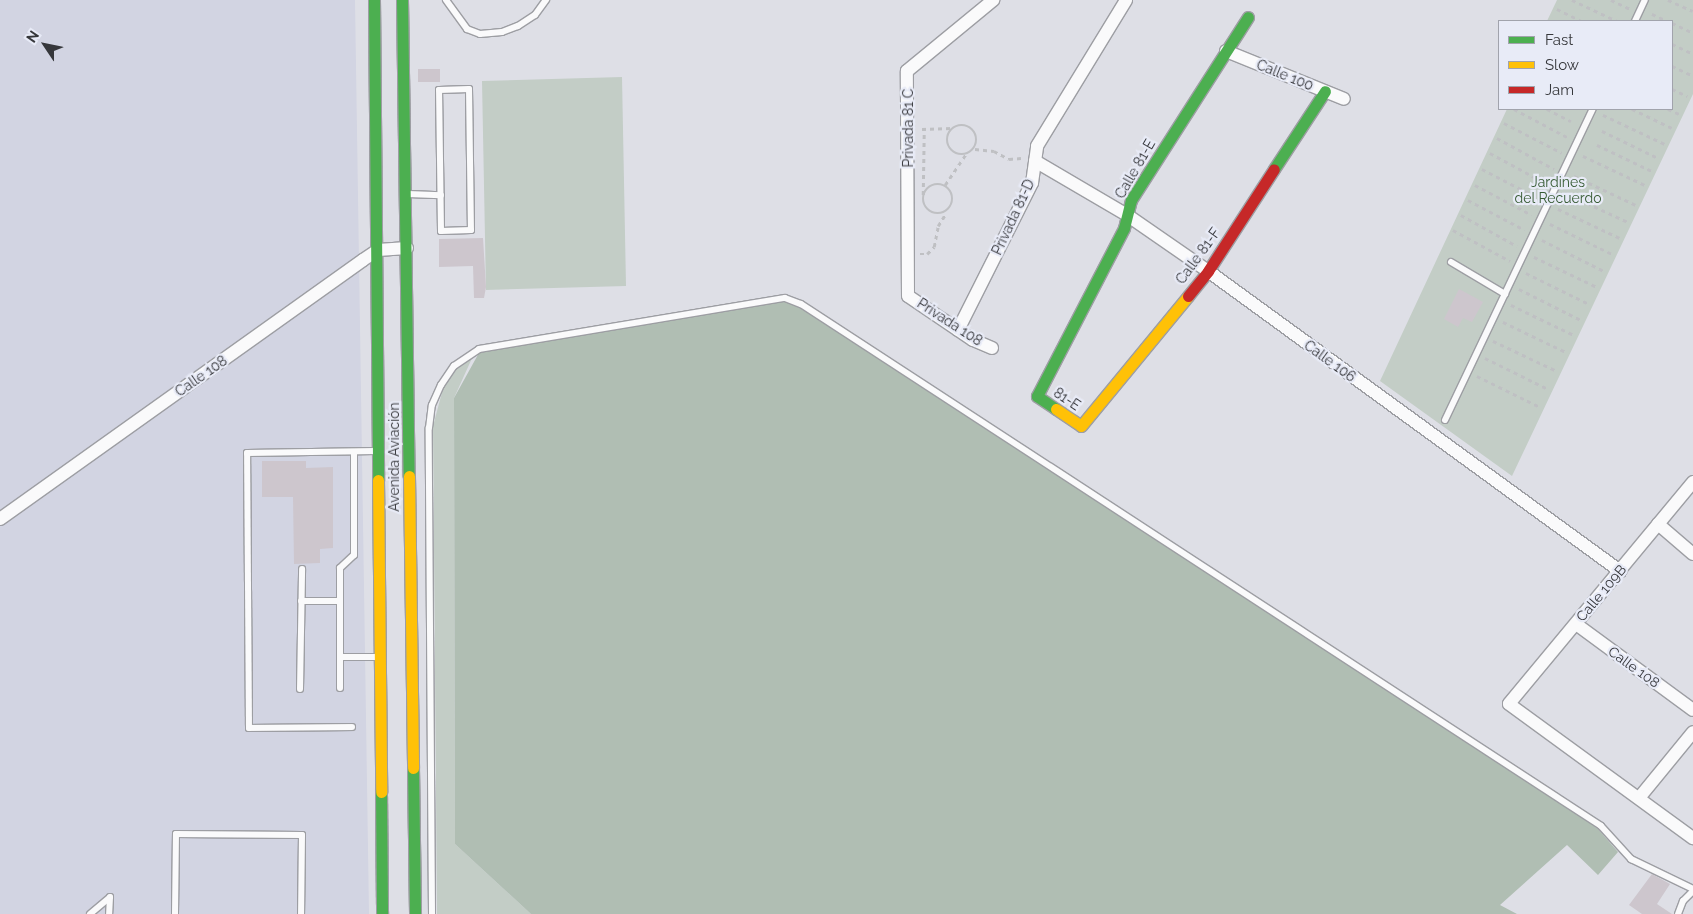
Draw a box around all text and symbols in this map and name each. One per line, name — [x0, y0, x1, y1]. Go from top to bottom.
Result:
north arrow — [20, 20, 70, 70]
legend — [1498, 20, 1673, 110]
text: N — [23, 28, 42, 46]
text: Fast — [1545, 31, 1573, 49]
street label: Calle 100 — [1254, 56, 1316, 94]
text: Slow — [1545, 56, 1579, 74]
text: Jam — [1545, 81, 1574, 99]
street label: Privada 81 C — [900, 89, 916, 167]
street label: Calle 81-E — [1111, 137, 1159, 201]
park label: Jardines del Recuerdo — [1514, 174, 1602, 206]
street label: Privada 81-D — [988, 176, 1038, 258]
street label: Calle 81-F — [1172, 225, 1224, 287]
street label: Privada 108 — [914, 295, 986, 349]
street label: Calle 106 — [1301, 337, 1359, 385]
street label: Calle 108 — [172, 352, 230, 400]
street label: 81-E — [1050, 384, 1084, 414]
street label: Avenida Aviación — [386, 402, 402, 512]
street label: Calle 109B — [1572, 561, 1630, 625]
street label: Calle 108 — [1605, 643, 1663, 691]

